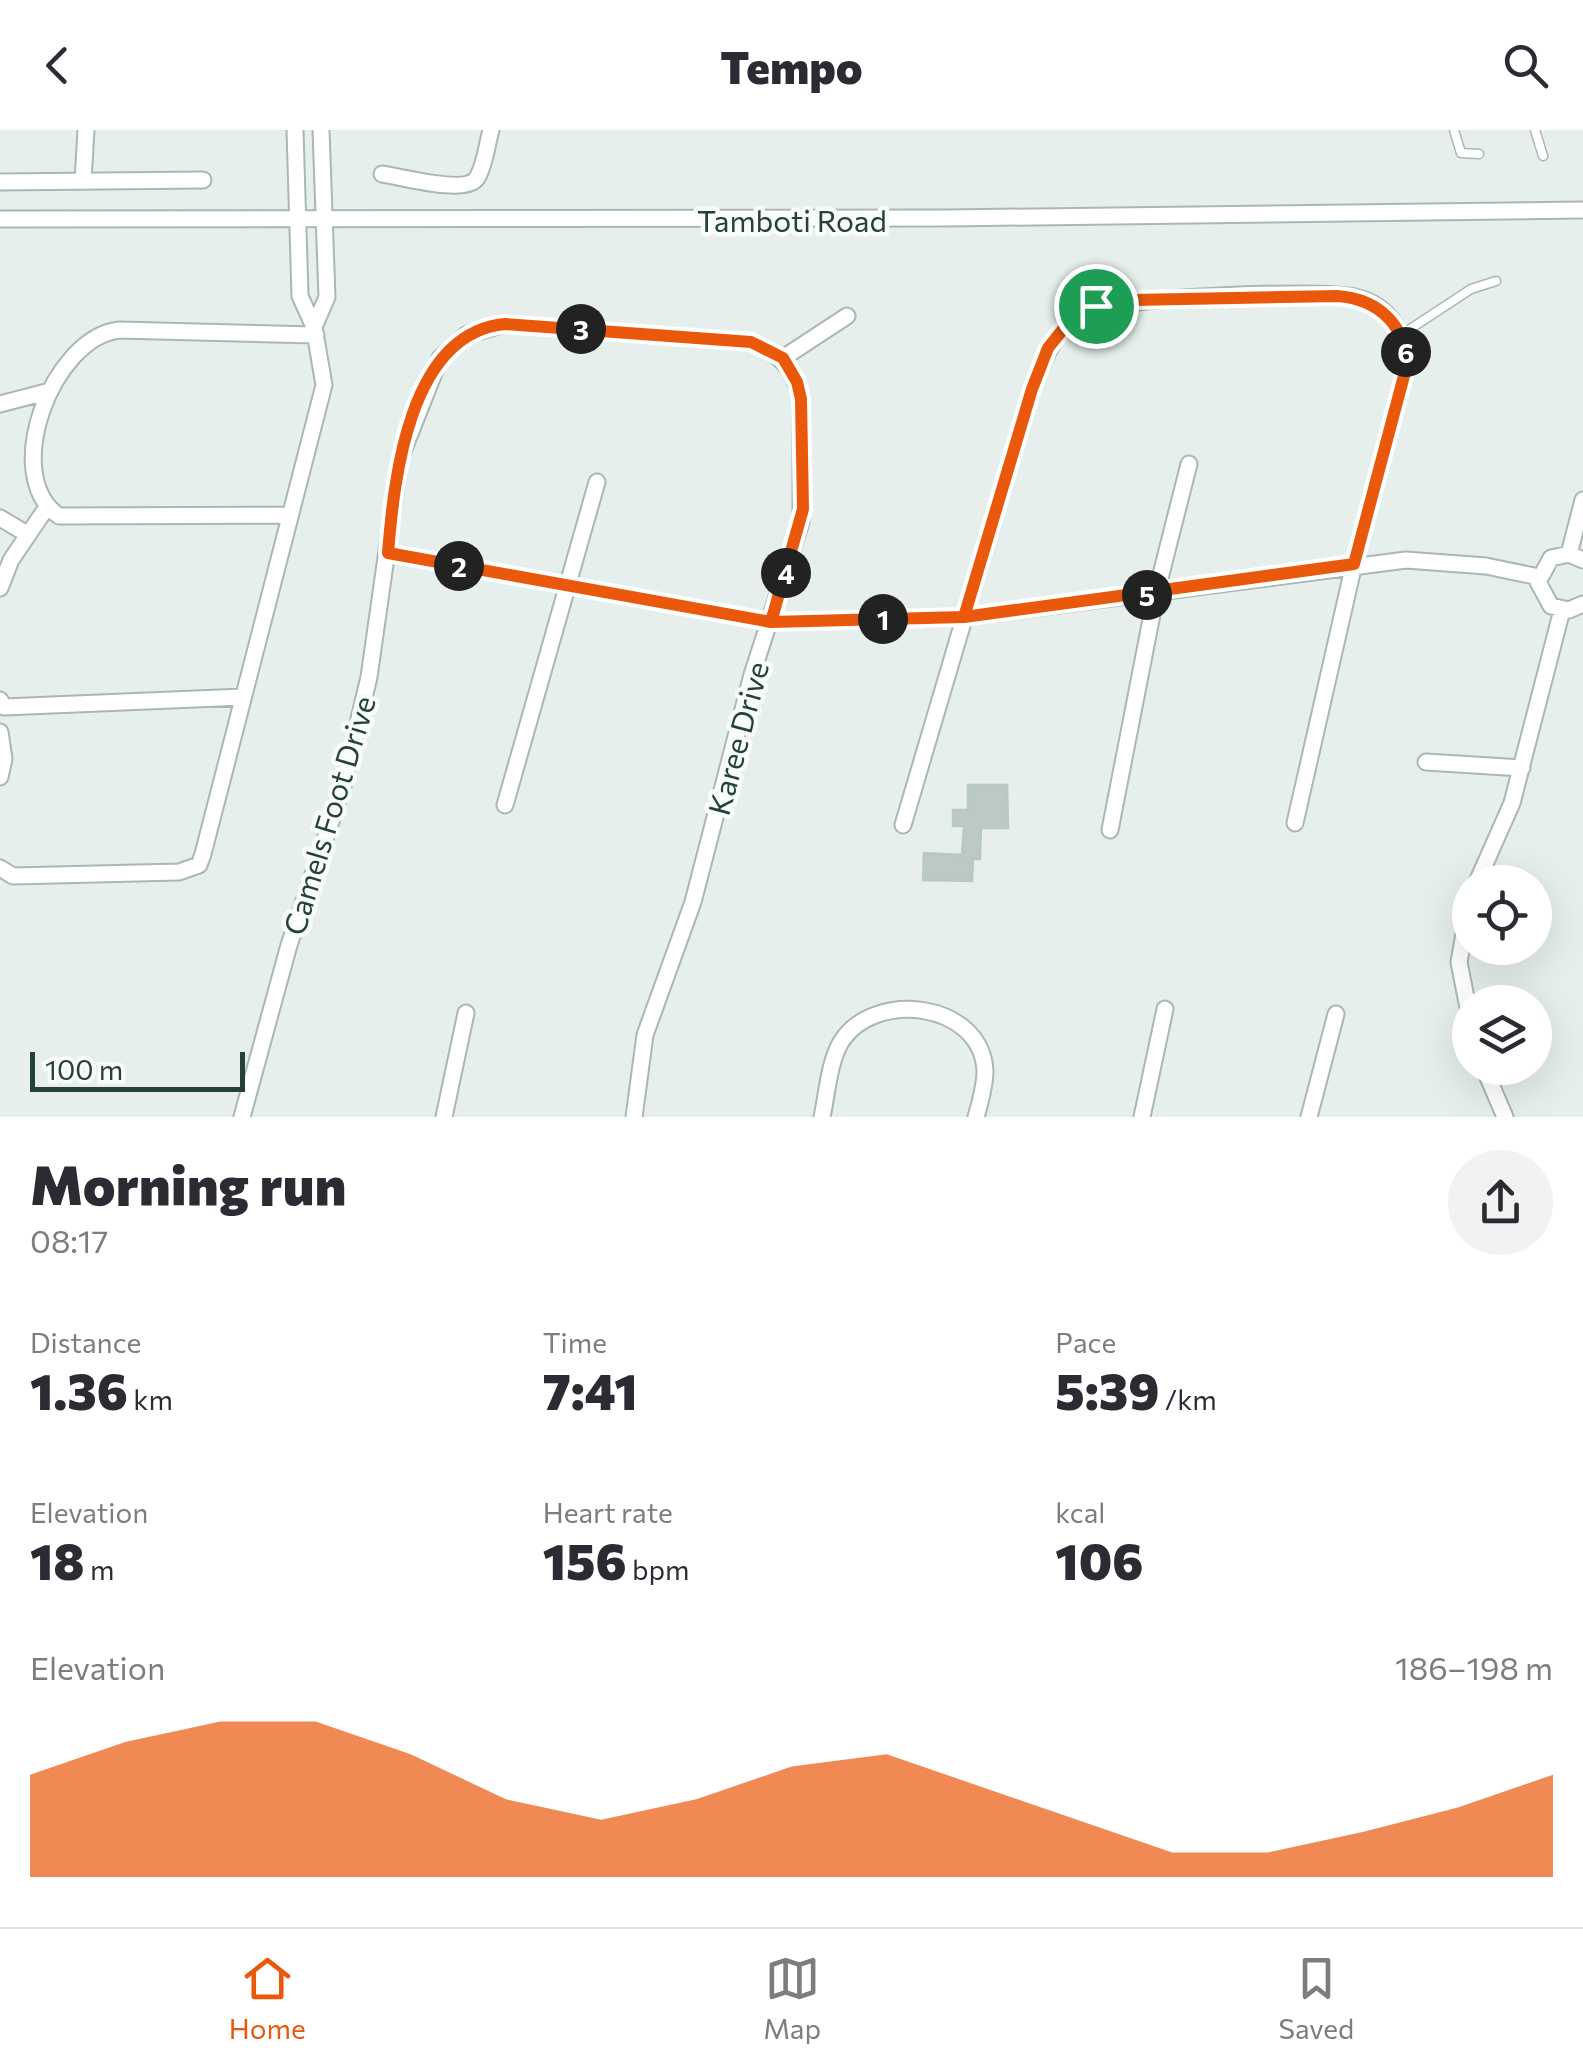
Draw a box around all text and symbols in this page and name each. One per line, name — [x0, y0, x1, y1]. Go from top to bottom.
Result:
icon: back — [30, 38, 85, 93]
text: Tempo — [720, 38, 863, 93]
icon: search — [1498, 38, 1553, 93]
street label: Tamboti Road — [697, 201, 887, 238]
pin — [1054, 264, 1139, 349]
icon: arrive — [1069, 279, 1124, 334]
pin: 3 — [556, 304, 606, 354]
text: 3 — [573, 312, 589, 346]
pin: 6 — [1381, 327, 1431, 377]
text: 6 — [1397, 335, 1415, 369]
pin: 2 — [434, 541, 484, 591]
pin: 4 — [761, 548, 811, 598]
text: 2 — [451, 549, 467, 583]
text: 4 — [777, 556, 795, 590]
pin: 5 — [1122, 570, 1172, 620]
text: 5 — [1139, 578, 1155, 612]
pin: 1 — [858, 594, 908, 644]
text: 1 — [877, 602, 889, 636]
street label: Karee Drive — [699, 657, 775, 819]
street label: Camels Foot Drive — [274, 691, 382, 939]
map controls — [1452, 865, 1552, 1085]
button: locate — [1452, 865, 1552, 965]
button: layers — [1452, 985, 1552, 1085]
scale bar — [30, 1047, 245, 1091]
text: 100 m — [45, 1052, 123, 1086]
text: Morning run — [30, 1149, 346, 1216]
button: share — [1448, 1150, 1553, 1255]
text: 08:17 — [30, 1220, 108, 1260]
text: Distance — [30, 1325, 141, 1359]
text: Time — [543, 1325, 607, 1359]
text: Pace — [1055, 1325, 1116, 1359]
text: 1.36 — [30, 1359, 128, 1420]
text: 7:41 — [543, 1359, 638, 1420]
text: 5:39 — [1055, 1359, 1159, 1420]
text: km — [128, 1382, 173, 1416]
text: /km — [1159, 1382, 1217, 1416]
text: Elevation — [30, 1495, 148, 1529]
text: Heart rate — [543, 1495, 673, 1529]
text: kcal — [1055, 1495, 1105, 1529]
text: 18 — [30, 1529, 85, 1590]
text: 156 — [543, 1529, 627, 1590]
text: 106 — [1055, 1529, 1143, 1590]
text: m — [85, 1552, 114, 1586]
text: bpm — [627, 1552, 689, 1586]
text: Elevation — [30, 1647, 165, 1687]
text: 186–198 m — [1395, 1647, 1553, 1687]
tab: Home — [229, 1951, 306, 2045]
tab: Map — [763, 1951, 821, 2045]
tab: Saved — [1279, 1951, 1354, 2045]

